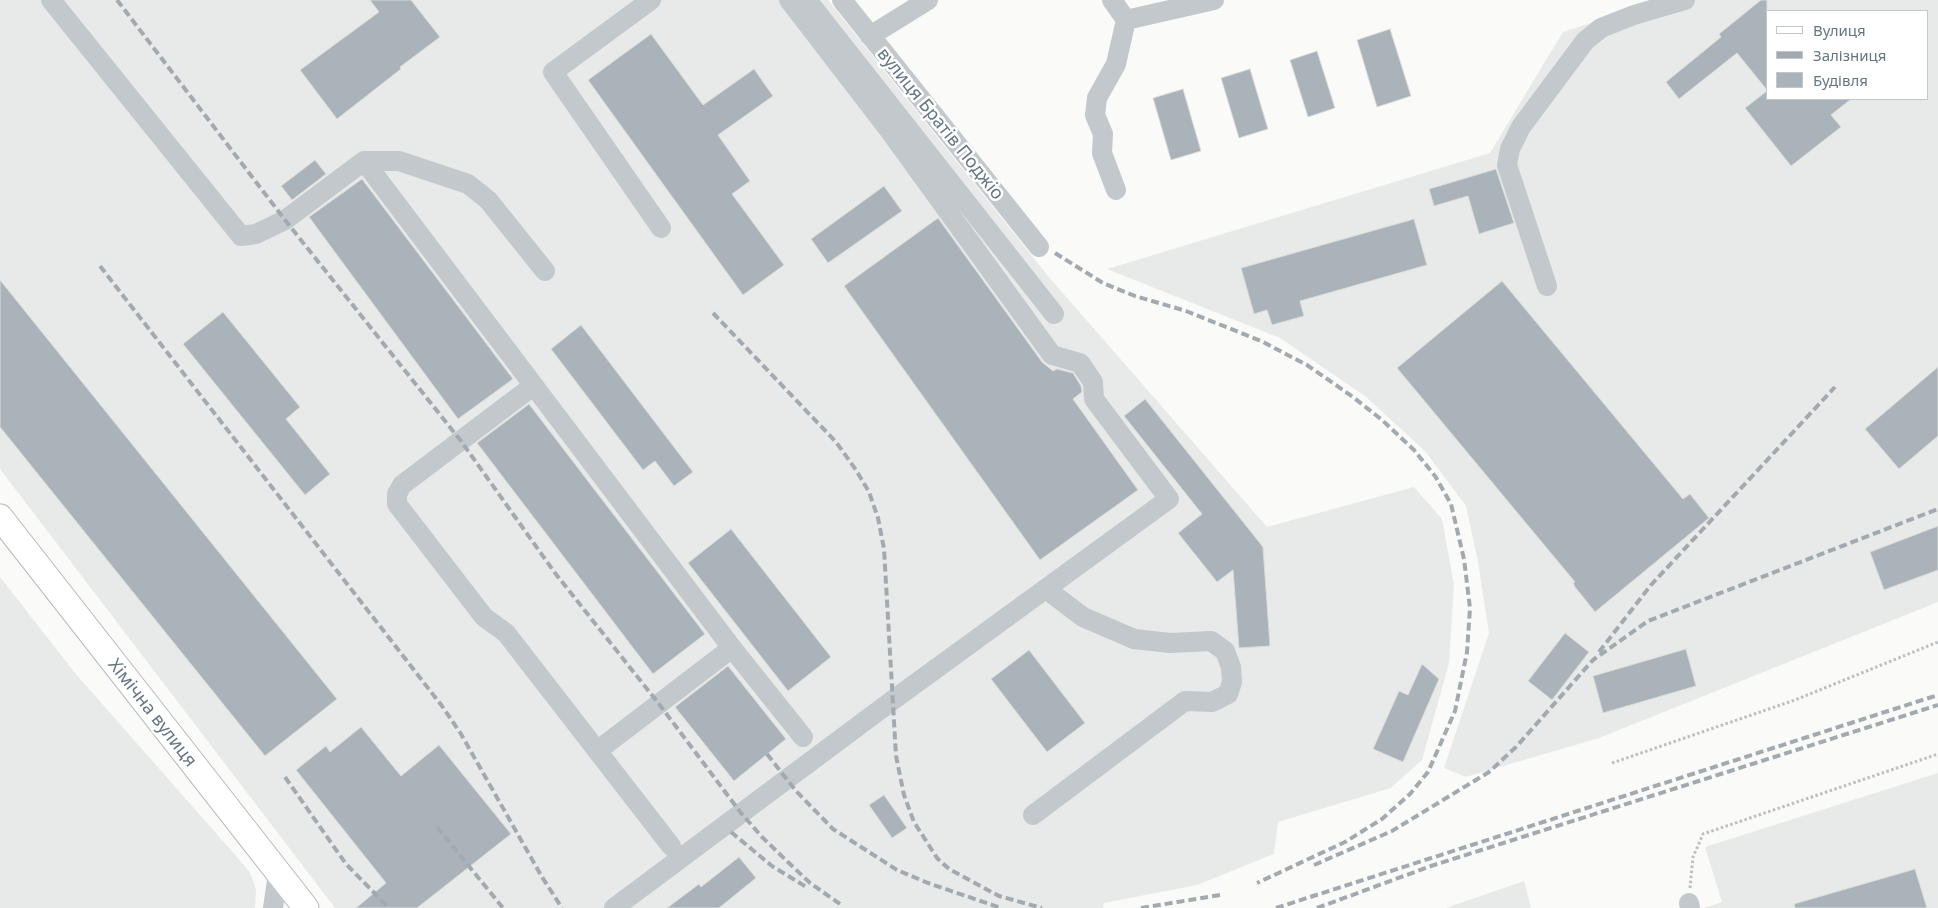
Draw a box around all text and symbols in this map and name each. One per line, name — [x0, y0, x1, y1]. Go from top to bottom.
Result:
legend — [1766, 10, 1928, 100]
text: Вулиця — [1813, 20, 1866, 40]
street label: вулиця Братів Поджіо — [872, 44, 1008, 204]
text: Залізниця — [1813, 45, 1886, 65]
text: Будівля — [1813, 70, 1868, 90]
street label: Хімічна вулиця — [103, 655, 201, 771]

